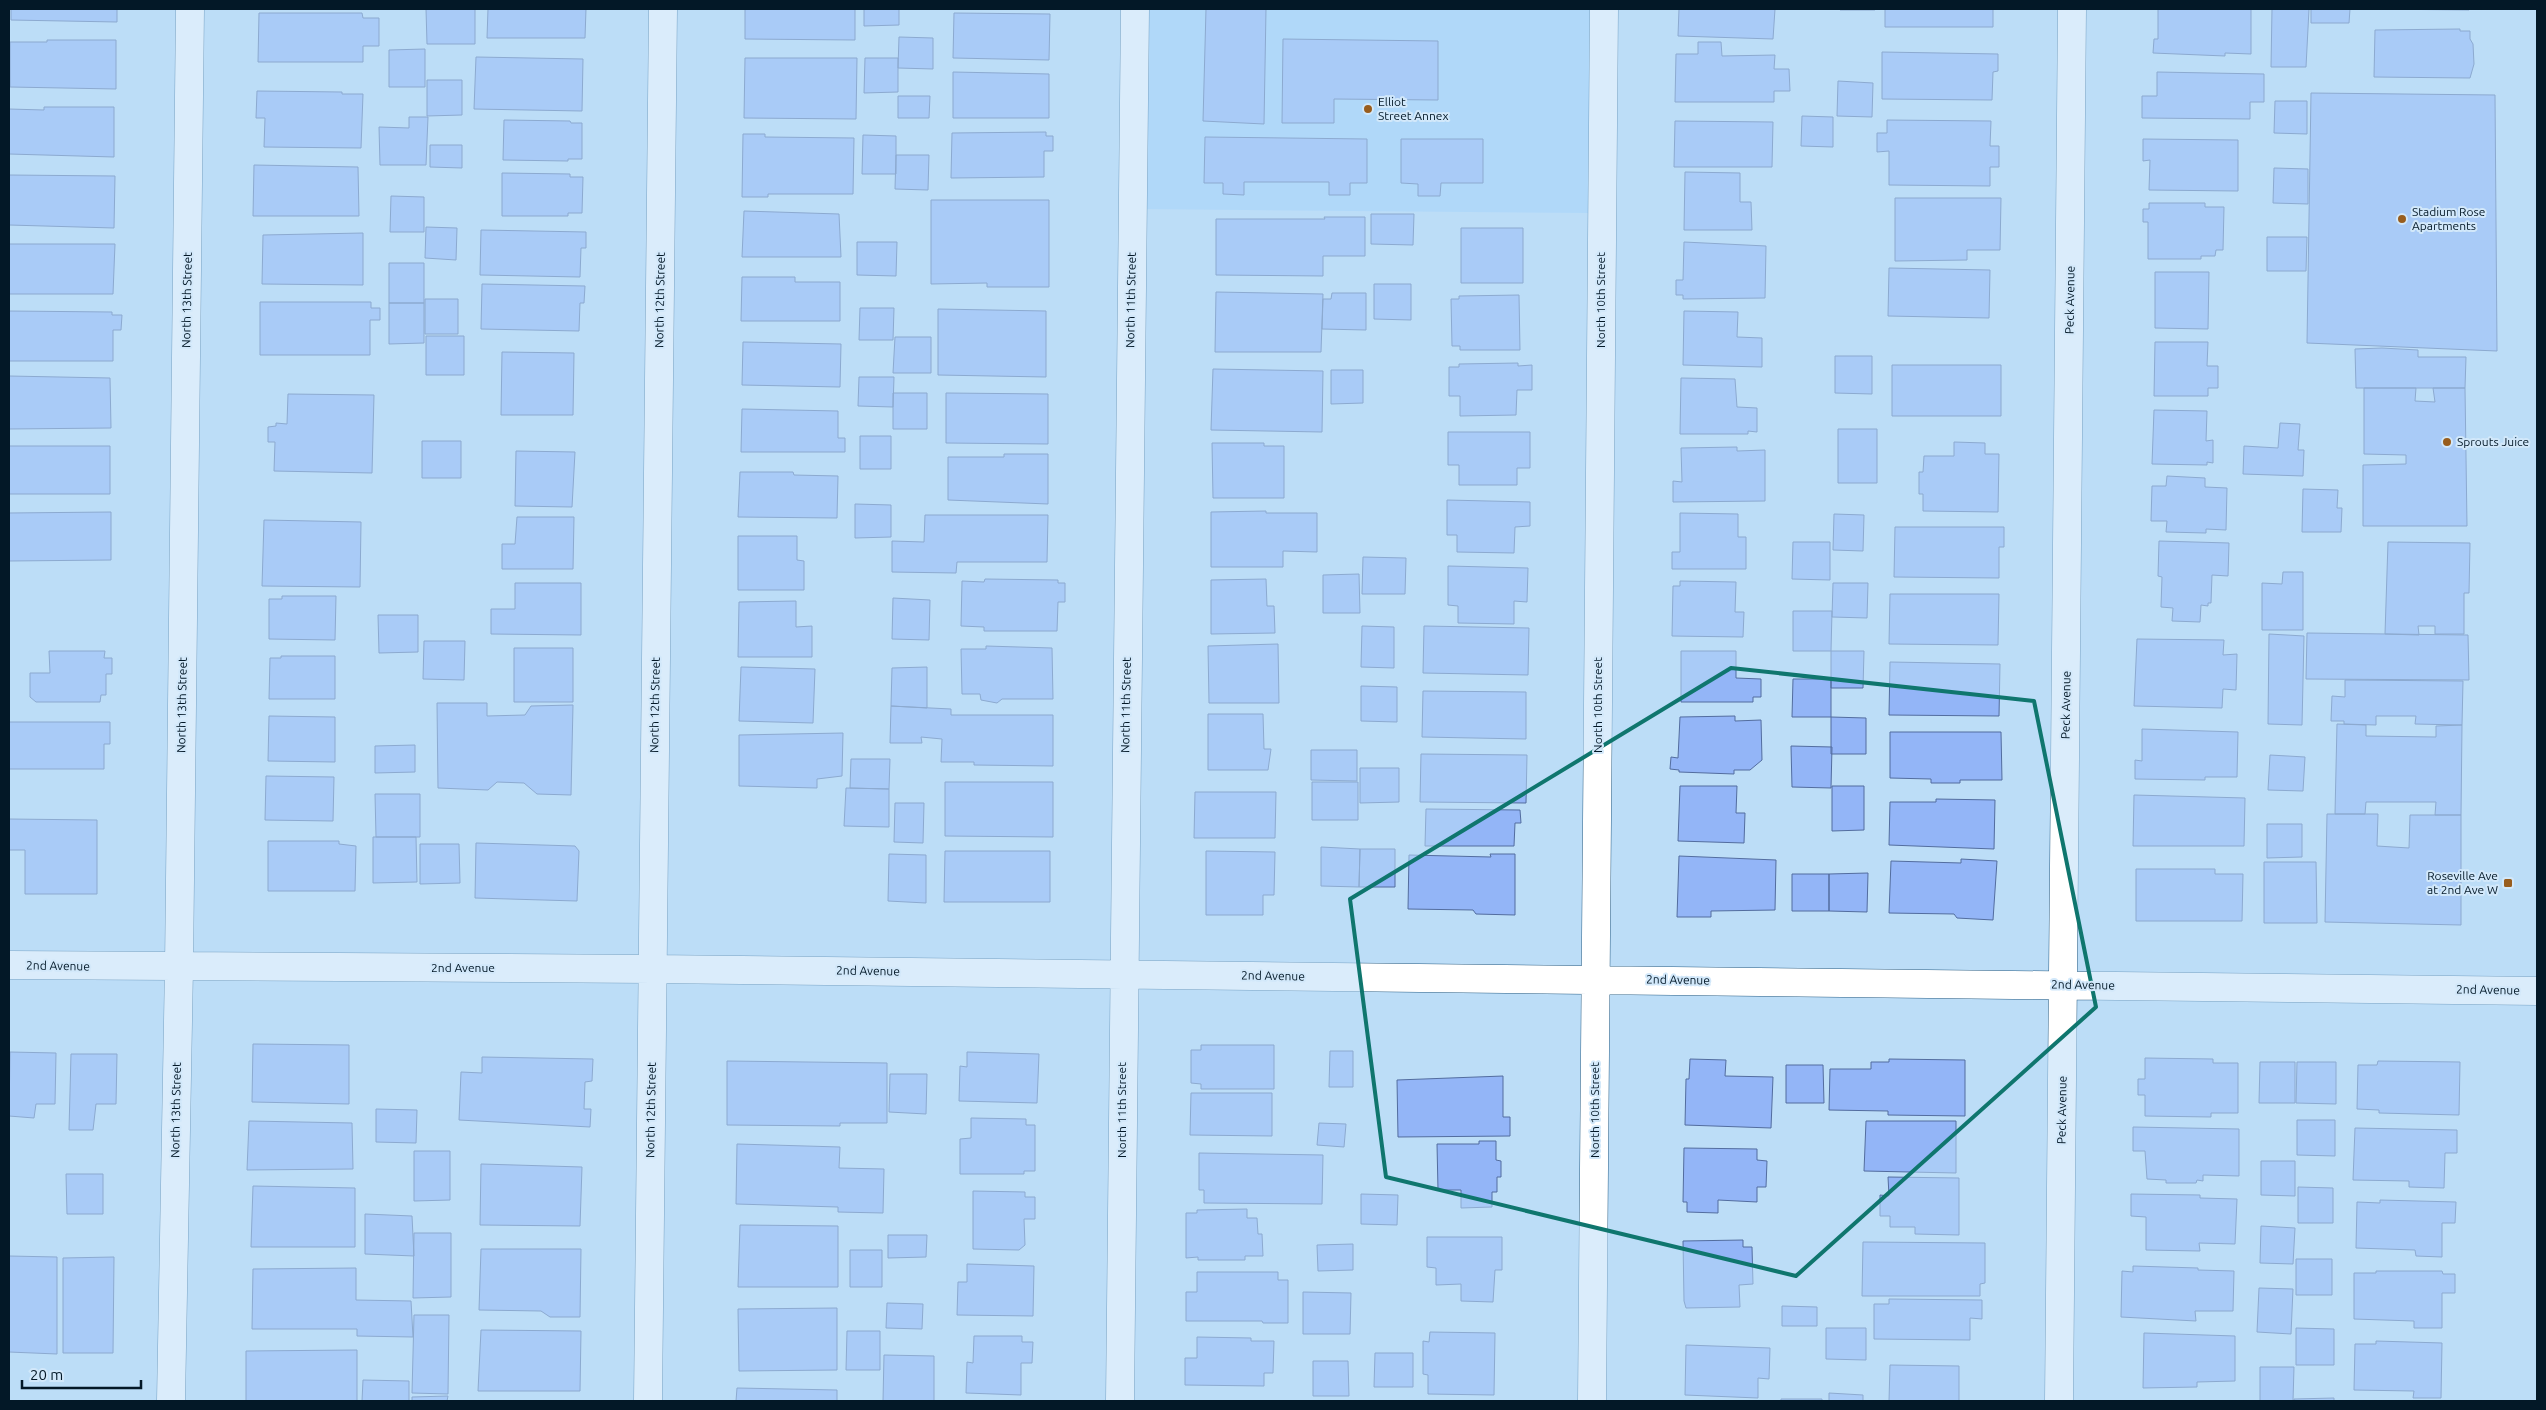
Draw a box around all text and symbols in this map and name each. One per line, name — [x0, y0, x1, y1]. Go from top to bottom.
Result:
place label: Elliot Street Annex — [1378, 95, 1448, 122]
marker: Elliot Street Annex — [1362, 103, 1374, 115]
place label: Stadium Rose Apartments — [2412, 205, 2485, 232]
marker: Stadium Rose Apartments — [2396, 213, 2408, 225]
street label: North 13th Street — [179, 252, 194, 348]
street label: North 12th Street — [652, 252, 667, 348]
street label: North 11th Street — [1123, 252, 1138, 348]
street label: North 10th Street — [1594, 252, 1607, 348]
street label: Peck Avenue — [2062, 266, 2077, 334]
place label: Sprouts Juice — [2457, 435, 2529, 448]
marker: Sprouts Juice — [2441, 436, 2453, 448]
street label: North 13th Street — [174, 657, 189, 753]
street label: North 12th Street — [647, 657, 662, 753]
street label: North 11th Street — [1118, 657, 1133, 753]
street label: North 10th Street — [1591, 657, 1604, 753]
street label: Peck Avenue — [2058, 671, 2073, 739]
place label: Roseville Ave at 2nd Ave W — [2427, 869, 2498, 896]
marker: Roseville Ave at 2nd Ave W — [2502, 877, 2514, 889]
street label: 2nd Avenue — [26, 958, 90, 973]
street label: 2nd Avenue — [431, 961, 495, 974]
street label: 2nd Avenue — [836, 963, 900, 978]
street label: 2nd Avenue — [1241, 968, 1305, 983]
street label: 2nd Avenue — [1646, 972, 1710, 987]
street label: 2nd Avenue — [2051, 977, 2115, 992]
street label: 2nd Avenue — [2456, 982, 2520, 997]
street label: North 13th Street — [168, 1062, 183, 1158]
street label: North 12th Street — [643, 1062, 658, 1158]
street label: North 11th Street — [1115, 1062, 1128, 1158]
street label: North 10th Street — [1588, 1062, 1601, 1158]
street label: Peck Avenue — [2054, 1076, 2069, 1144]
scale bar — [22, 1358, 141, 1390]
text: 20 m — [30, 1366, 63, 1383]

